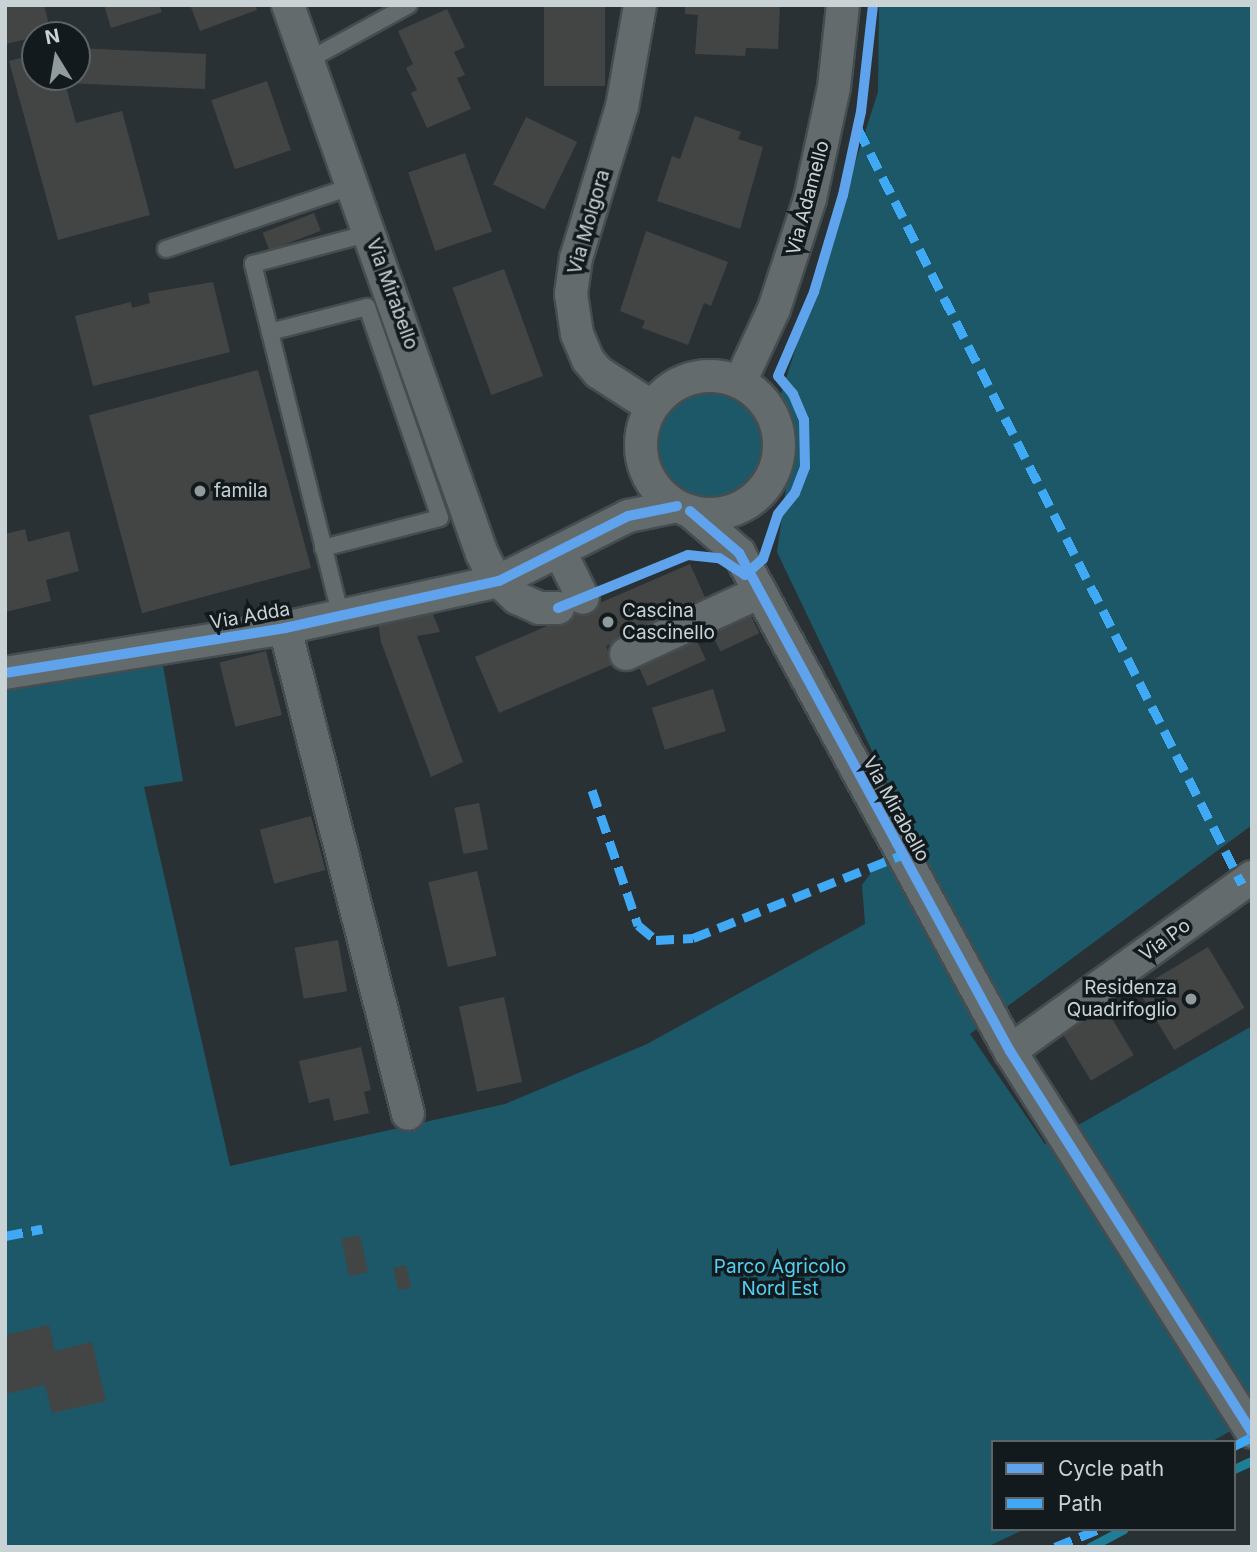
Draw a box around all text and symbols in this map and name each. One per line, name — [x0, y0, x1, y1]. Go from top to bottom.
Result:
north arrow — [21, 21, 91, 91]
text: N — [43, 24, 62, 50]
street label: Via Adamello — [782, 138, 834, 258]
street label: Via Molgora — [563, 167, 615, 277]
street label: Via Mirabello — [361, 235, 423, 353]
place label: famila — [214, 480, 268, 502]
marker: famila — [192, 483, 208, 499]
street label: Via Adda — [208, 598, 292, 634]
place label: Cascina Cascinello — [622, 600, 715, 644]
marker: Cascina Cascinello — [600, 614, 616, 630]
street label: Via Mirabello — [858, 752, 934, 866]
street label: Via Po — [1135, 914, 1195, 966]
place label: Residenza Quadrifoglio — [1067, 977, 1177, 1021]
marker: Residenza Quadrifoglio — [1183, 991, 1199, 1007]
park label: Parco Agricolo Nord Est — [714, 1256, 846, 1300]
legend — [991, 1440, 1236, 1531]
text: Cycle path — [1058, 1456, 1164, 1481]
text: Path — [1058, 1491, 1103, 1516]

